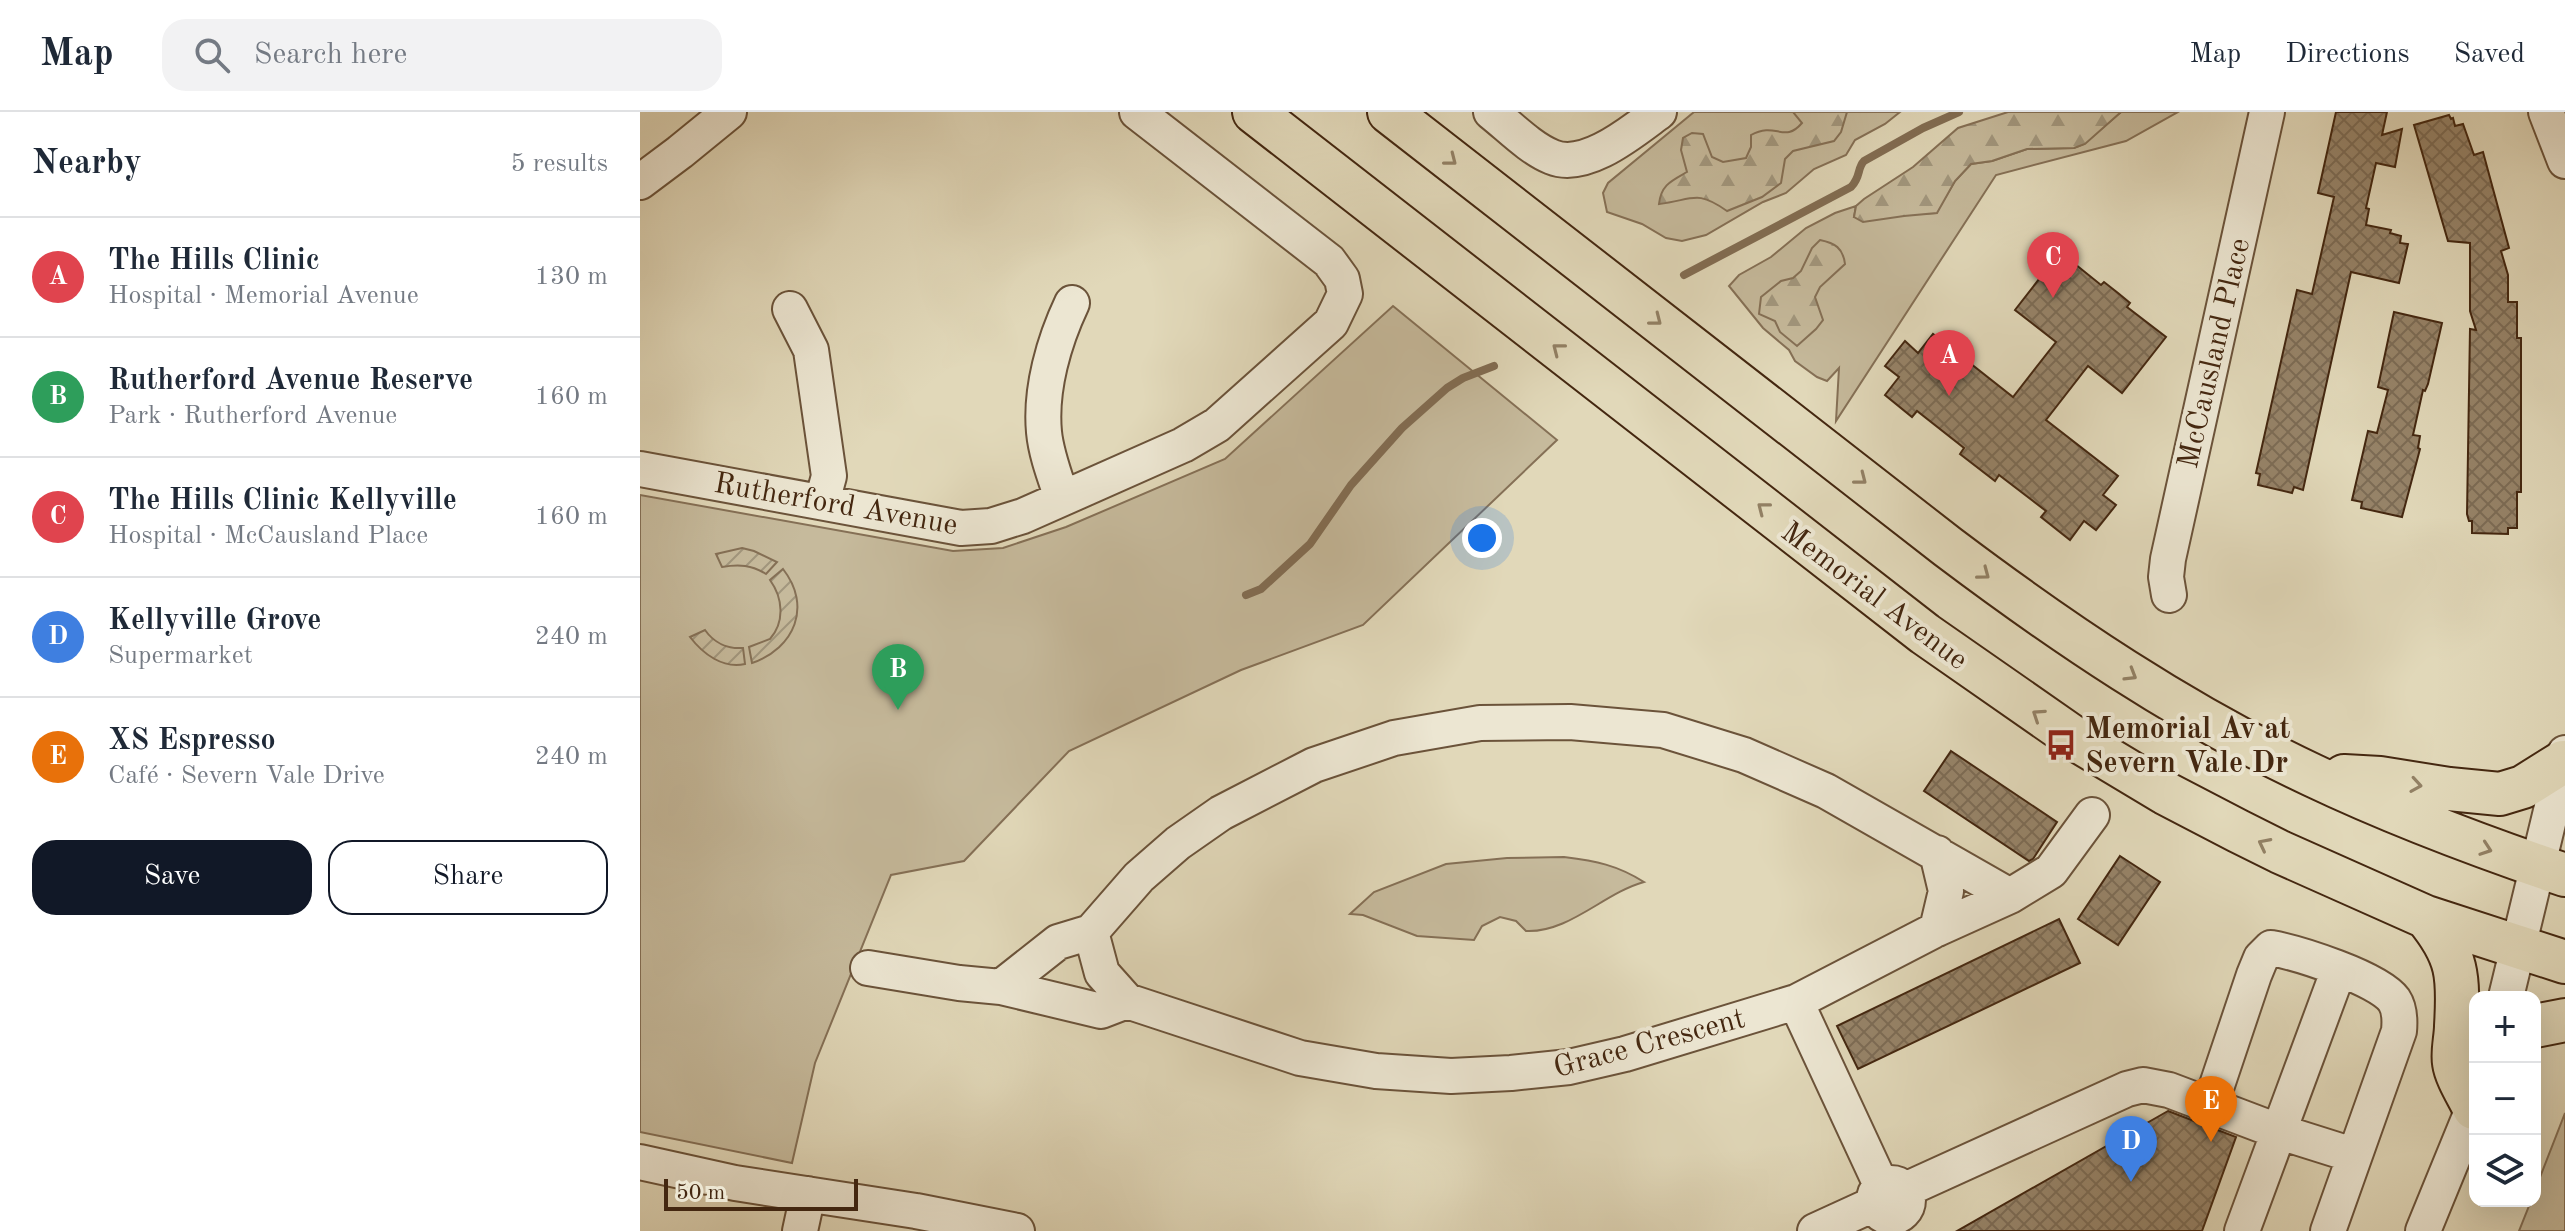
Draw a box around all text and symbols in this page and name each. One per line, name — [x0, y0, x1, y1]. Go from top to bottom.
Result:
search box — [162, 19, 722, 91]
icon: search — [190, 33, 234, 77]
text: Map — [40, 36, 114, 74]
text: Search here — [254, 40, 407, 70]
text: Map — [2189, 41, 2241, 69]
text: Directions — [2285, 41, 2410, 69]
text: Saved — [2454, 41, 2525, 69]
text: Nearby — [32, 147, 142, 181]
one-way arrow — [1441, 150, 1456, 165]
text: 5 results — [510, 151, 608, 177]
pin: C — [2027, 232, 2079, 298]
street label: McCausland Place — [2174, 235, 2256, 472]
text: The Hills Clinic — [108, 246, 320, 276]
text: A — [48, 264, 68, 290]
text: 130 m — [535, 264, 608, 290]
text: Hospital · Memorial Avenue — [108, 283, 419, 309]
one-way arrow — [1647, 310, 1662, 324]
pin: A — [1923, 330, 1975, 396]
one-way arrow — [1552, 344, 1567, 358]
text: Rutherford Avenue Reserve — [108, 366, 473, 396]
text: B — [49, 384, 67, 410]
text: 160 m — [535, 384, 608, 410]
text: Park · Rutherford Avenue — [108, 403, 397, 429]
street label: Rutherford Avenue — [712, 469, 960, 541]
one-way arrow — [1852, 470, 1867, 484]
text: The Hills Clinic Kellyville — [108, 486, 457, 516]
text: C — [49, 504, 67, 530]
text: 160 m — [535, 504, 608, 530]
one-way arrow — [1757, 504, 1772, 518]
street label: Memorial Avenue — [1775, 517, 1973, 676]
your location — [1462, 518, 1502, 558]
text: Hospital · McCausland Place — [108, 523, 428, 549]
one-way arrow — [1975, 564, 1990, 579]
text: Kellyville Grove — [108, 606, 321, 636]
text: D — [48, 624, 68, 650]
text: 240 m — [535, 624, 608, 650]
text: Supermarket — [108, 643, 253, 669]
pin: B — [872, 644, 924, 710]
one-way arrow — [2122, 665, 2137, 681]
one-way arrow — [2033, 710, 2047, 725]
place label: Memorial Av at Severn Vale Dr — [2085, 715, 2290, 779]
text: XS Espresso — [108, 726, 276, 756]
bus stop icon: Memorial Av at Severn Vale Dr — [2044, 728, 2078, 762]
text: E — [49, 744, 67, 770]
text: 240 m — [535, 744, 608, 770]
text: Café · Severn Vale Drive — [108, 763, 385, 789]
one-way arrow — [2409, 775, 2423, 792]
one-way arrow — [2257, 838, 2272, 854]
one-way arrow — [2478, 839, 2492, 855]
button: Save — [32, 840, 312, 915]
button: Share — [328, 840, 608, 915]
map controls — [2469, 991, 2541, 1207]
button: + — [2469, 991, 2541, 1063]
street label: Grace Crescent — [1551, 1004, 1748, 1084]
button: − — [2469, 1063, 2541, 1135]
pin: E — [2185, 1076, 2237, 1142]
pin: D — [2105, 1116, 2157, 1182]
button: layers — [2469, 1135, 2541, 1207]
scale bar — [664, 1175, 858, 1211]
text: 50 m — [676, 1182, 725, 1204]

